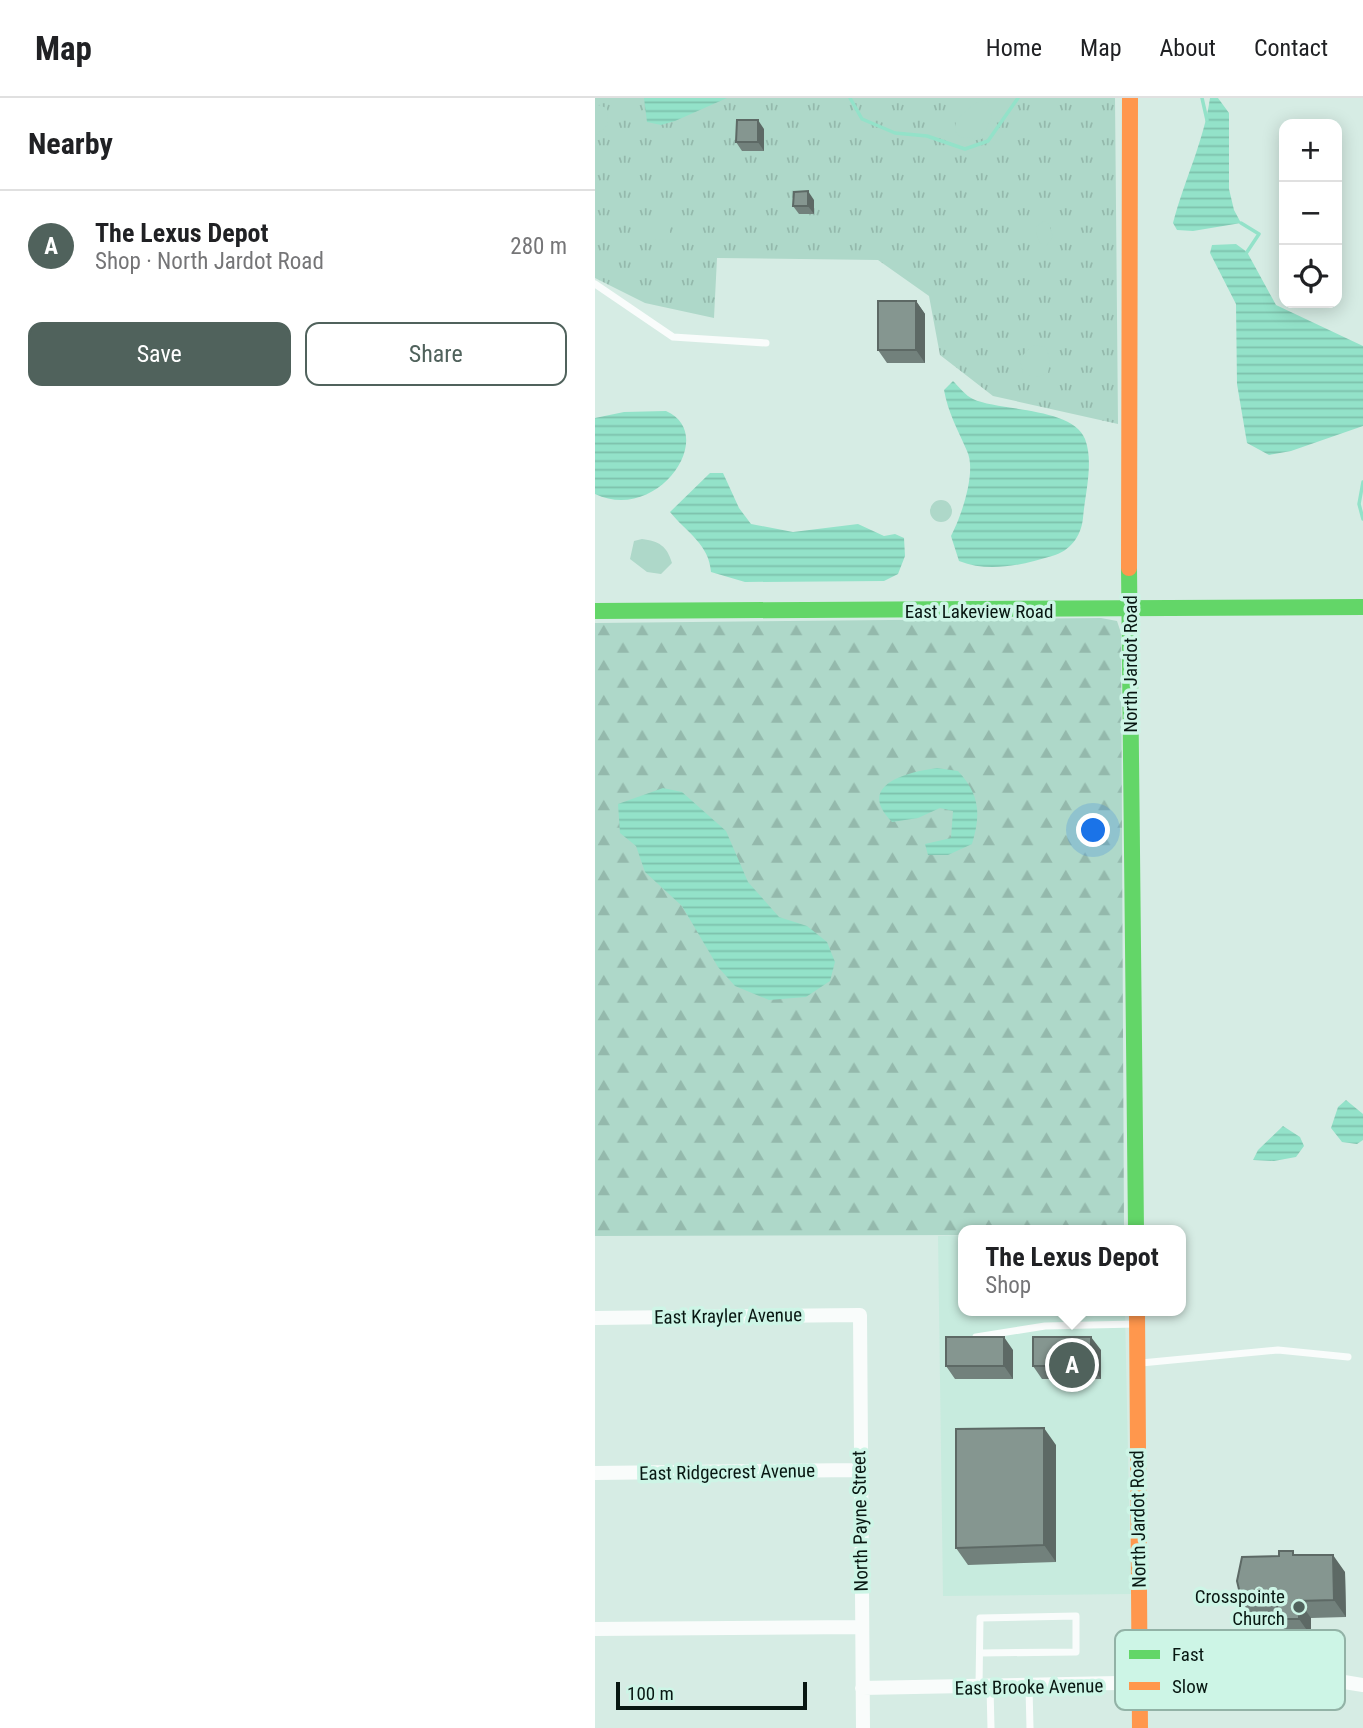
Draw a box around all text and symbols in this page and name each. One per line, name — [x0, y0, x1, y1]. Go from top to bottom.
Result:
text: Map — [35, 29, 92, 68]
text: Home — [986, 34, 1042, 62]
text: Map — [1080, 34, 1122, 62]
text: About — [1160, 34, 1216, 62]
text: Contact — [1254, 34, 1328, 62]
map controls — [1279, 119, 1342, 308]
button: + — [1279, 119, 1342, 182]
text: Nearby — [28, 126, 113, 161]
button: − — [1279, 182, 1342, 245]
text: The Lexus Depot — [95, 218, 268, 248]
text: A — [44, 233, 58, 260]
text: 280 m — [510, 233, 567, 260]
button: locate — [1279, 245, 1342, 308]
text: Shop · North Jardot Road — [95, 248, 324, 275]
button: Save — [28, 322, 291, 386]
button: Share — [305, 322, 567, 386]
street label: North Jardot Road — [1119, 595, 1142, 733]
street label: East Lakeview Road — [905, 600, 1053, 623]
your location — [1076, 813, 1110, 847]
popup — [958, 1225, 1186, 1316]
text: The Lexus Depot — [985, 1242, 1159, 1272]
text: Shop — [985, 1272, 1031, 1299]
street label: East Krayler Avenue — [654, 1303, 802, 1329]
pin: A — [1049, 1339, 1095, 1391]
street label: North Payne Street — [847, 1450, 873, 1592]
street label: North Jardot Road — [1125, 1450, 1151, 1588]
street label: East Ridgecrest Avenue — [639, 1459, 815, 1485]
place label: Crosspointe Church — [1195, 1585, 1285, 1630]
marker: Crosspointe Church — [1291, 1599, 1307, 1615]
legend — [1115, 1630, 1345, 1710]
text: Fast — [1172, 1643, 1204, 1666]
street label: East Brooke Avenue — [955, 1674, 1104, 1700]
text: Slow — [1172, 1675, 1208, 1698]
scale bar — [616, 1679, 807, 1711]
text: 100 m — [627, 1682, 674, 1705]

